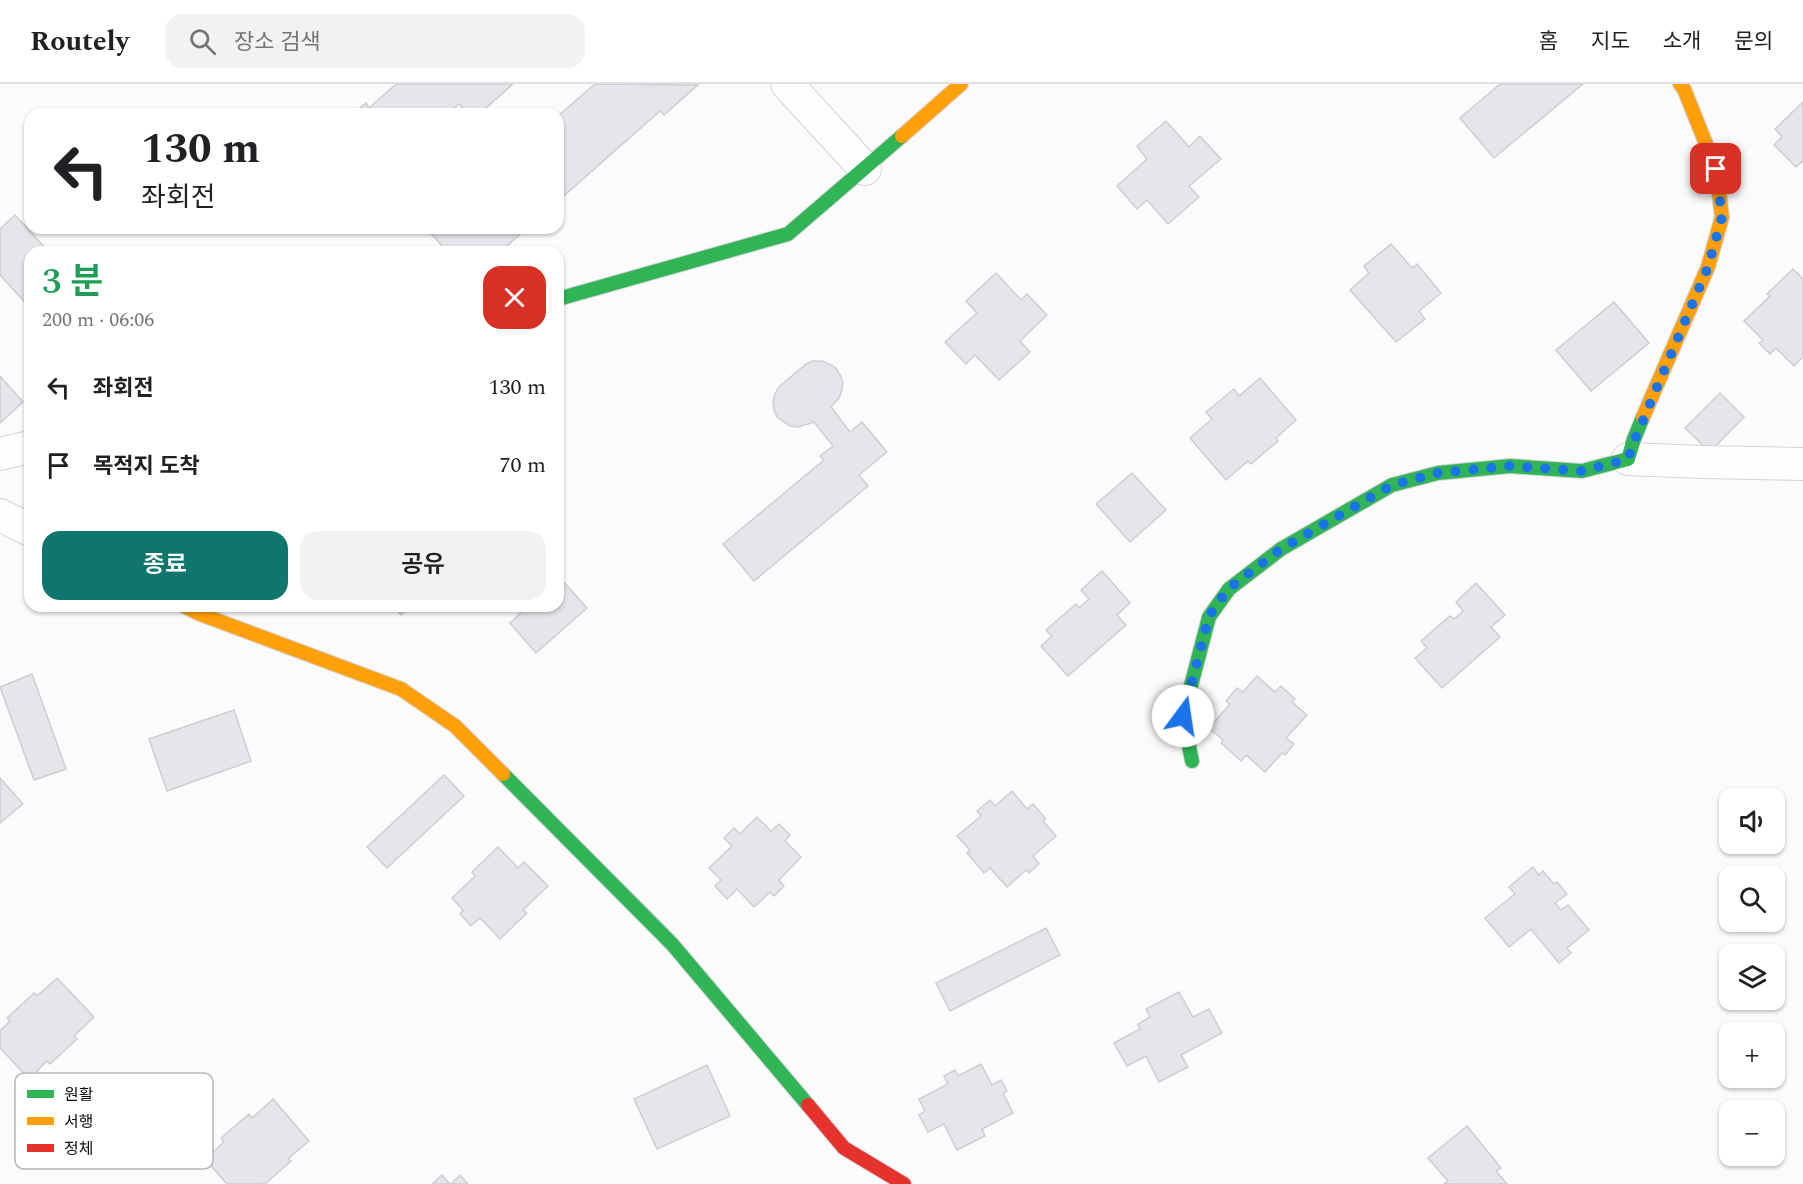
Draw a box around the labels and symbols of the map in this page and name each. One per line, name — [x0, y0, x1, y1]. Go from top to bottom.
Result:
pin — [1690, 143, 1741, 194]
position arrow — [1151, 684, 1215, 748]
legend — [15, 1073, 213, 1169]
text: 원활 — [64, 1083, 94, 1107]
text: 서행 — [64, 1110, 93, 1134]
text: 정체 — [64, 1137, 93, 1161]

